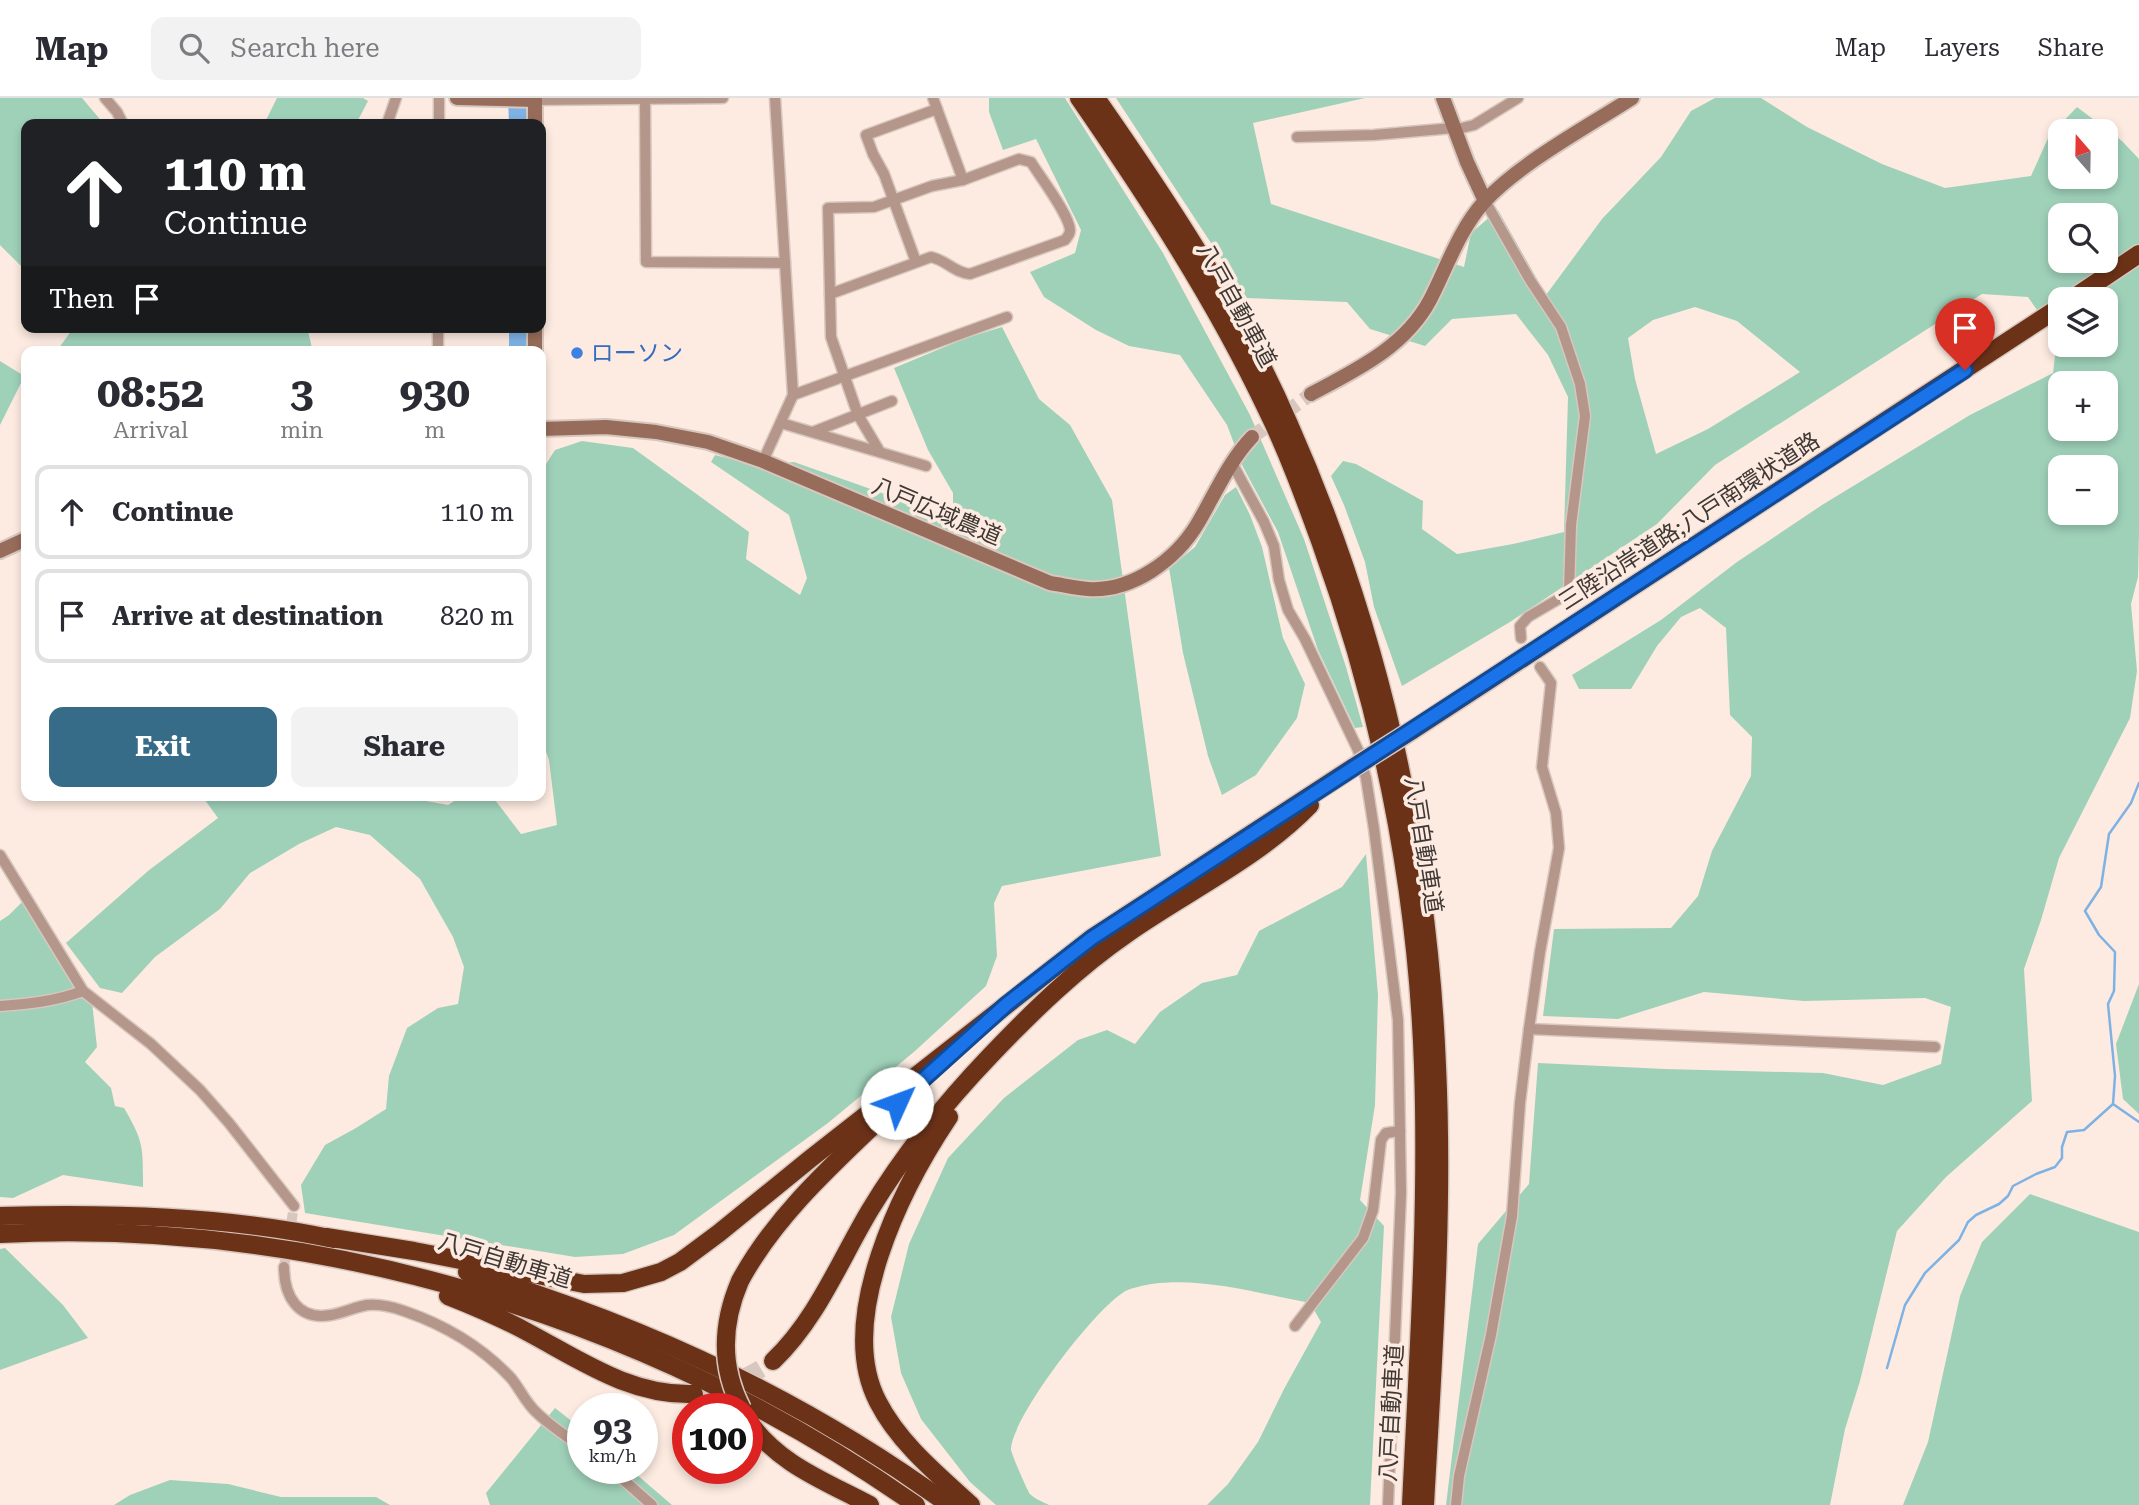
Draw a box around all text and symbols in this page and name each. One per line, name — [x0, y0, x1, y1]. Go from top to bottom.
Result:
search box — [151, 17, 641, 80]
text: Map — [35, 29, 109, 68]
icon: search — [175, 29, 213, 67]
text: Search here — [231, 33, 380, 63]
text: Map — [1835, 34, 1886, 62]
text: Layers — [1924, 34, 2000, 62]
text: Share — [2038, 34, 2104, 62]
north arrow — [2048, 119, 2118, 189]
map controls — [2048, 119, 2118, 525]
text: 110 m — [164, 145, 306, 202]
icon: ahead — [49, 147, 140, 238]
button: search — [2048, 203, 2118, 273]
text: Continue — [164, 204, 307, 242]
street label: 八戸自動車道 — [1191, 238, 1282, 372]
icon: arrive — [128, 280, 166, 318]
text: Then — [49, 284, 114, 314]
button: layers — [2048, 287, 2118, 357]
pin — [1935, 298, 1995, 370]
icon: arrive — [1946, 309, 1984, 347]
place label: ローソン — [591, 340, 683, 367]
marker: ローソン — [569, 345, 585, 361]
text: 08:52 — [97, 368, 204, 417]
text: 3 — [290, 368, 314, 417]
text: 930 — [399, 368, 470, 417]
button: + — [2048, 371, 2118, 441]
text: Arrival — [113, 417, 188, 444]
text: min — [280, 417, 323, 444]
text: m — [424, 417, 445, 444]
street label: 三陸沿岸道路;八戸南環状道路 — [1554, 427, 1825, 616]
button: − — [2048, 455, 2118, 525]
street label: 八戸広域農道 — [868, 472, 1006, 551]
icon: ahead — [53, 493, 91, 531]
text: Continue — [112, 497, 234, 527]
text: 110 m — [440, 497, 514, 527]
icon: arrive — [53, 597, 91, 635]
text: Arrive at destination — [112, 601, 383, 631]
text: 820 m — [440, 601, 514, 631]
button: Exit — [49, 707, 277, 787]
button: Share — [291, 707, 518, 787]
street label: 八戸自動車道 — [1399, 775, 1448, 915]
position arrow — [860, 1066, 934, 1140]
street label: 八戸自動車道 — [435, 1227, 575, 1294]
street label: 八戸自動車道 — [1374, 1343, 1409, 1483]
speed limit sign: 100 — [672, 1393, 763, 1484]
text: 93 — [593, 1409, 632, 1450]
text: km/h — [588, 1445, 637, 1466]

